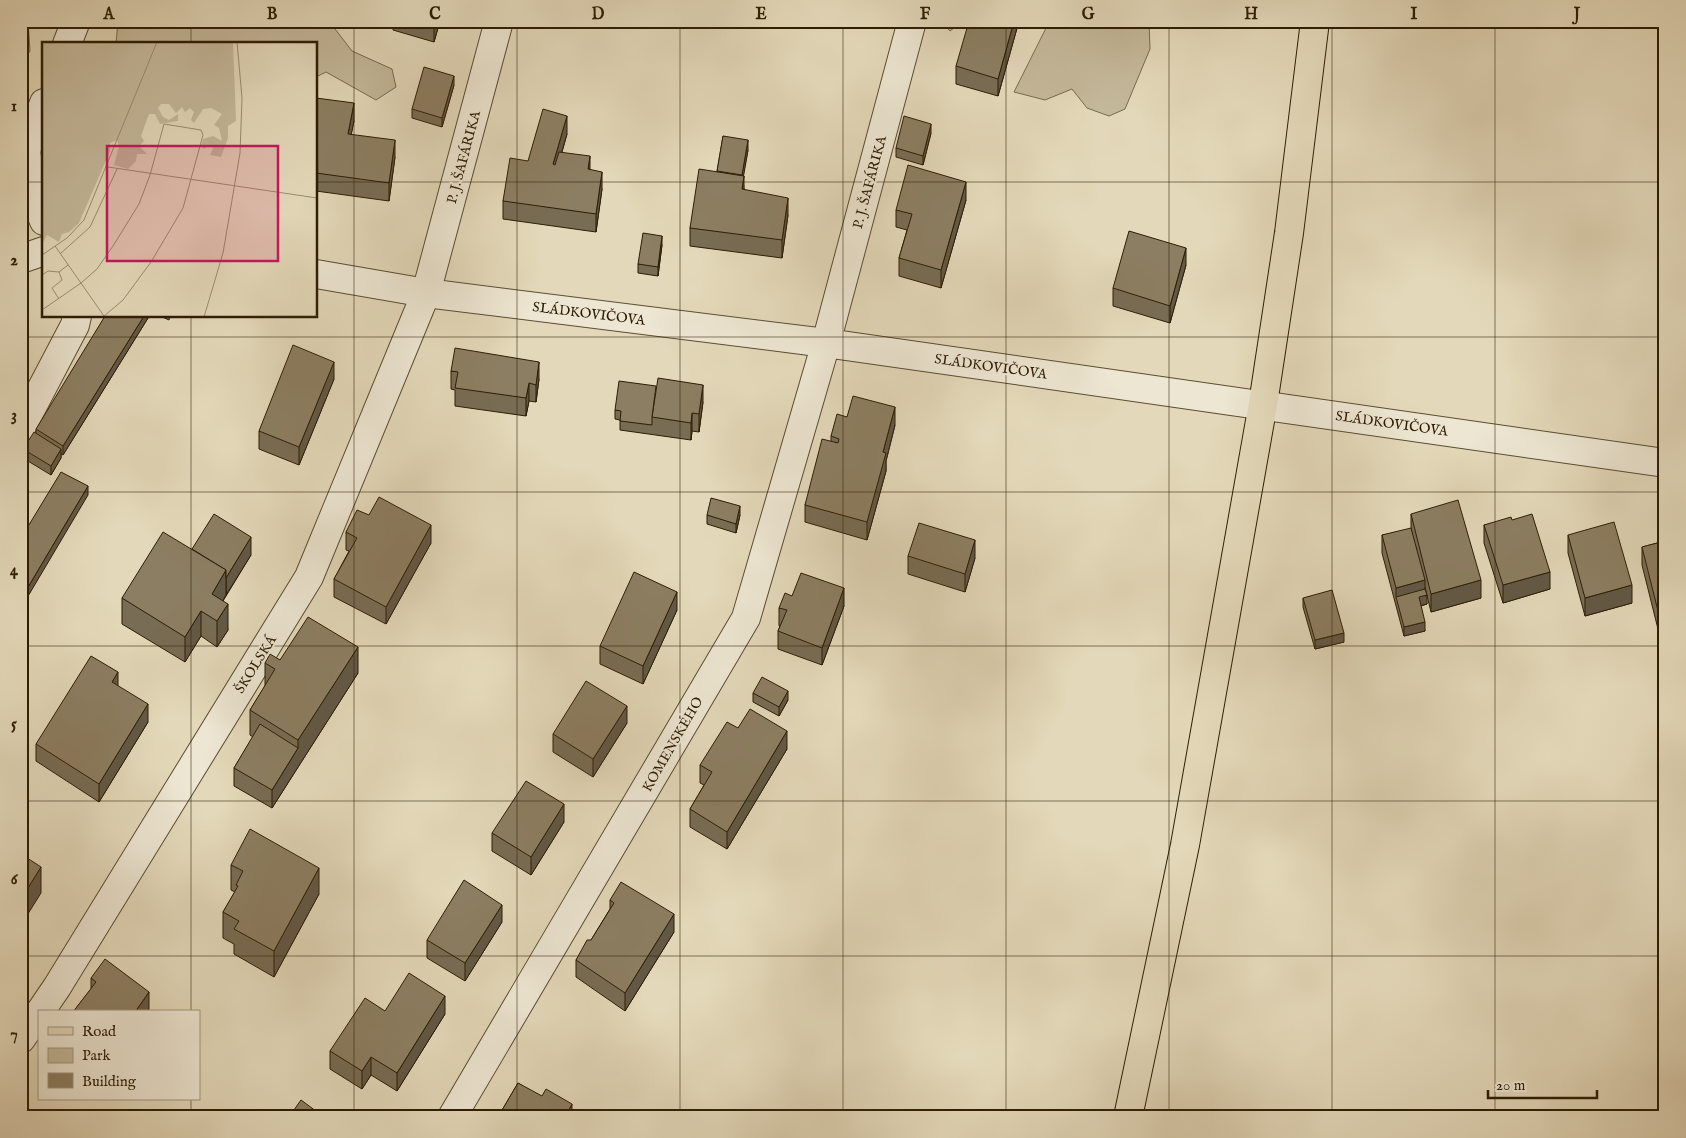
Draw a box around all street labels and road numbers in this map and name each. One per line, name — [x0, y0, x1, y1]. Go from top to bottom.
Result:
street label: P. J. ŠAFÁRIKA — [442, 108, 485, 206]
street label: P. J. ŠAFÁRIKA — [848, 133, 891, 231]
street label: SLÁDKOVIČOVA — [531, 297, 647, 330]
street label: SLÁDKOVIČOVA — [933, 349, 1049, 384]
street label: SLÁDKOVIČOVA — [1334, 406, 1450, 441]
street label: ŠKOLSKÁ — [230, 631, 281, 697]
street label: KOMENSKÉHO — [638, 693, 708, 795]

